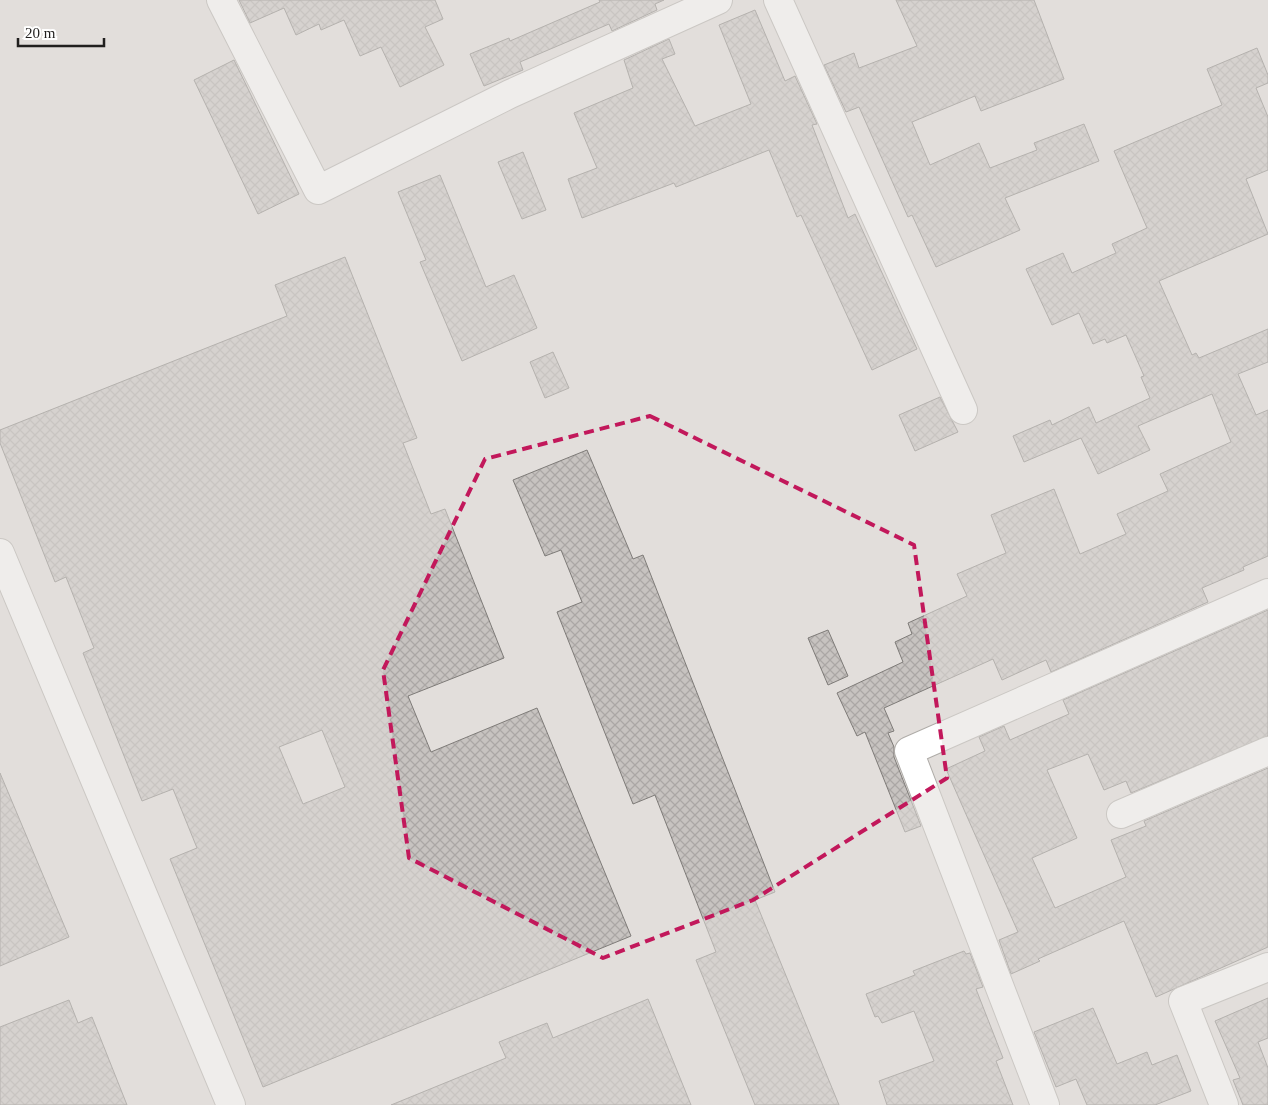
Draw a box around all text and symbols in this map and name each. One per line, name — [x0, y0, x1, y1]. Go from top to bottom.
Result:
scale bar — [18, 15, 104, 47]
text: 20 m — [25, 25, 56, 41]

